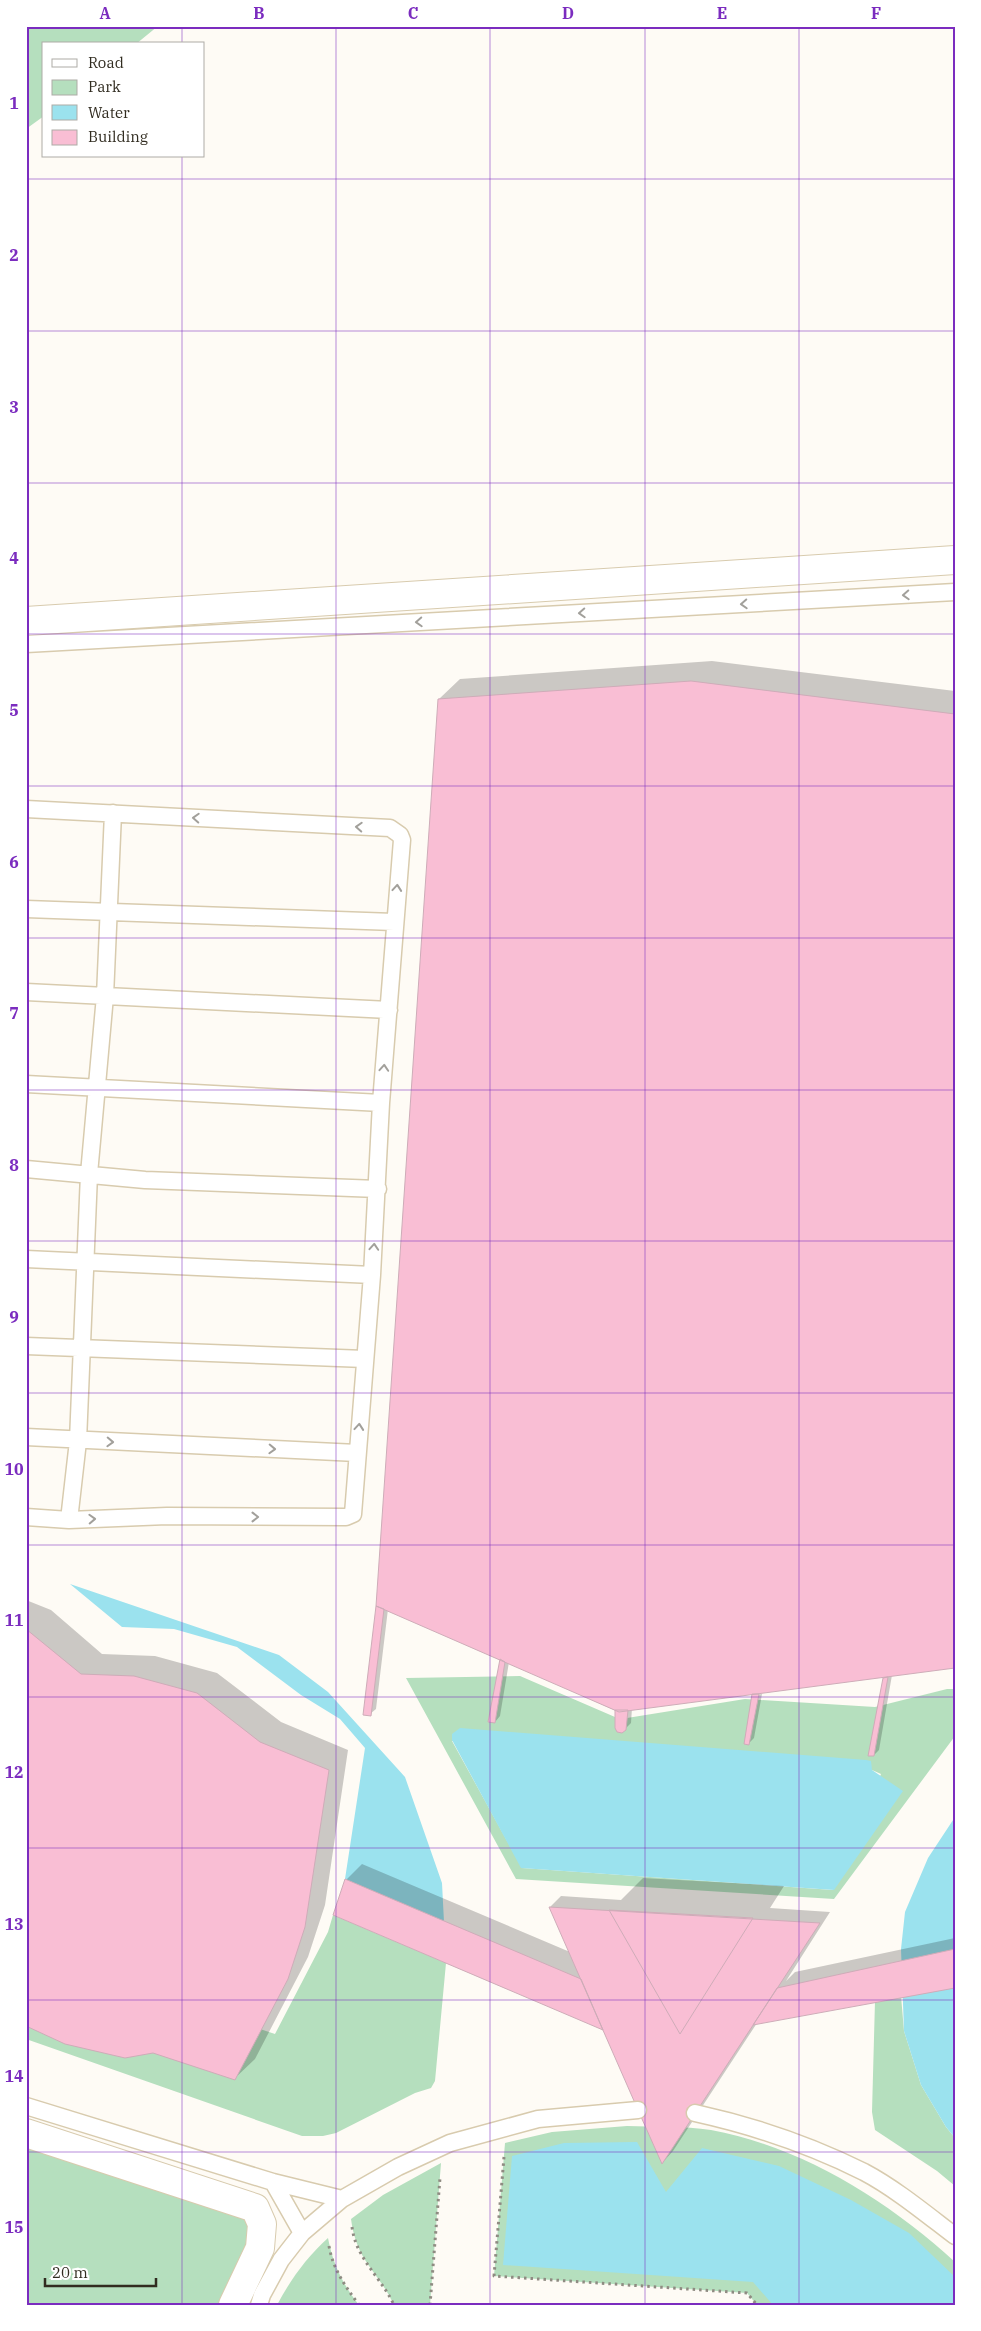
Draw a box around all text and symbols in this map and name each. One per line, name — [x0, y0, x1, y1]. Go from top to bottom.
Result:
text: A — [99, 3, 111, 23]
text: B — [253, 3, 265, 23]
text: C — [408, 3, 418, 23]
text: D — [562, 3, 574, 23]
text: E — [717, 3, 727, 23]
text: F — [871, 3, 881, 23]
legend — [42, 42, 205, 158]
text: Road — [88, 53, 124, 72]
text: Park — [88, 77, 121, 96]
text: 1 — [9, 93, 19, 113]
text: Water — [88, 103, 130, 122]
text: Building — [88, 127, 148, 146]
text: 2 — [9, 245, 19, 265]
text: 3 — [9, 397, 19, 417]
text: 4 — [9, 548, 19, 568]
one-way arrow — [902, 589, 910, 600]
one-way arrow — [740, 598, 748, 609]
one-way arrow — [577, 608, 585, 619]
one-way arrow — [415, 617, 423, 628]
text: 5 — [9, 700, 19, 720]
one-way arrow — [192, 812, 200, 823]
one-way arrow — [354, 821, 362, 832]
text: 6 — [9, 852, 19, 872]
one-way arrow — [391, 884, 402, 892]
text: 7 — [9, 1003, 19, 1023]
one-way arrow — [378, 1063, 389, 1071]
text: 8 — [9, 1155, 19, 1175]
one-way arrow — [369, 1243, 380, 1251]
text: 9 — [9, 1307, 19, 1327]
one-way arrow — [354, 1422, 365, 1430]
one-way arrow — [106, 1437, 114, 1448]
one-way arrow — [268, 1444, 276, 1454]
text: 10 — [4, 1459, 24, 1479]
one-way arrow — [252, 1512, 259, 1522]
one-way arrow — [89, 1514, 97, 1525]
text: 11 — [4, 1610, 24, 1630]
text: 12 — [4, 1762, 24, 1782]
text: 13 — [4, 1914, 24, 1934]
text: 14 — [4, 2066, 24, 2086]
text: 15 — [4, 2217, 24, 2237]
scale bar — [45, 2256, 156, 2288]
text: 20 m — [52, 2263, 88, 2282]

